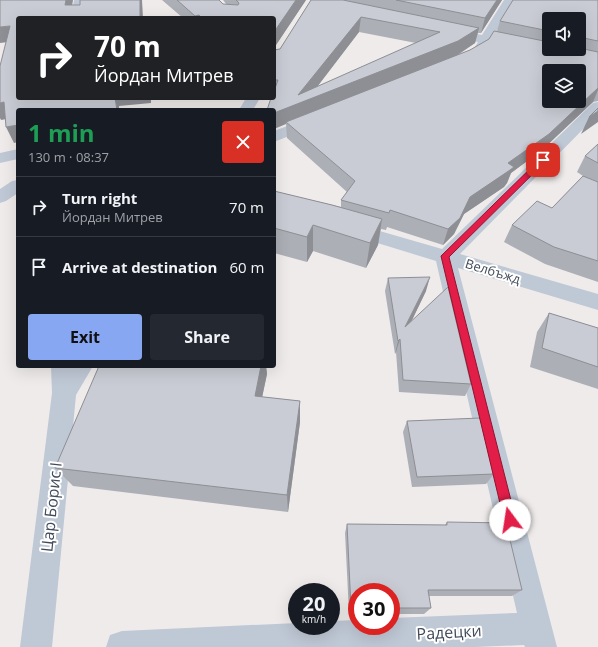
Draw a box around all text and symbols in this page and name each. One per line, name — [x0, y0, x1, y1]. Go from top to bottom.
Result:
map controls — [542, 12, 586, 108]
button: sound — [542, 12, 586, 56]
text: 70 m — [94, 27, 161, 65]
icon: right — [28, 32, 80, 84]
text: Йордан Митрев — [94, 63, 234, 87]
button: layers — [542, 64, 586, 108]
text: 1 min — [28, 116, 95, 149]
button: close — [222, 121, 264, 163]
pin — [526, 143, 560, 177]
text: 130 m · 08:37 — [28, 148, 109, 166]
icon: arrive — [532, 149, 554, 171]
text: Turn right — [62, 188, 137, 208]
icon: right — [28, 196, 50, 218]
text: 70 m — [229, 197, 264, 217]
text: Йордан Митрев — [62, 208, 163, 226]
street label: Велбъжд — [463, 254, 523, 288]
icon: arrive — [28, 256, 50, 278]
text: Arrive at destination — [62, 257, 217, 277]
text: 60 m — [229, 257, 264, 277]
button: Exit — [28, 314, 142, 360]
button: Share — [150, 314, 264, 360]
street label: Цар Борис I — [35, 461, 67, 553]
position arrow — [489, 499, 531, 541]
speed limit sign: 30 — [348, 583, 400, 635]
text: 20 — [303, 590, 325, 617]
text: km/h — [302, 612, 326, 626]
street label: Радецки — [416, 619, 482, 645]

